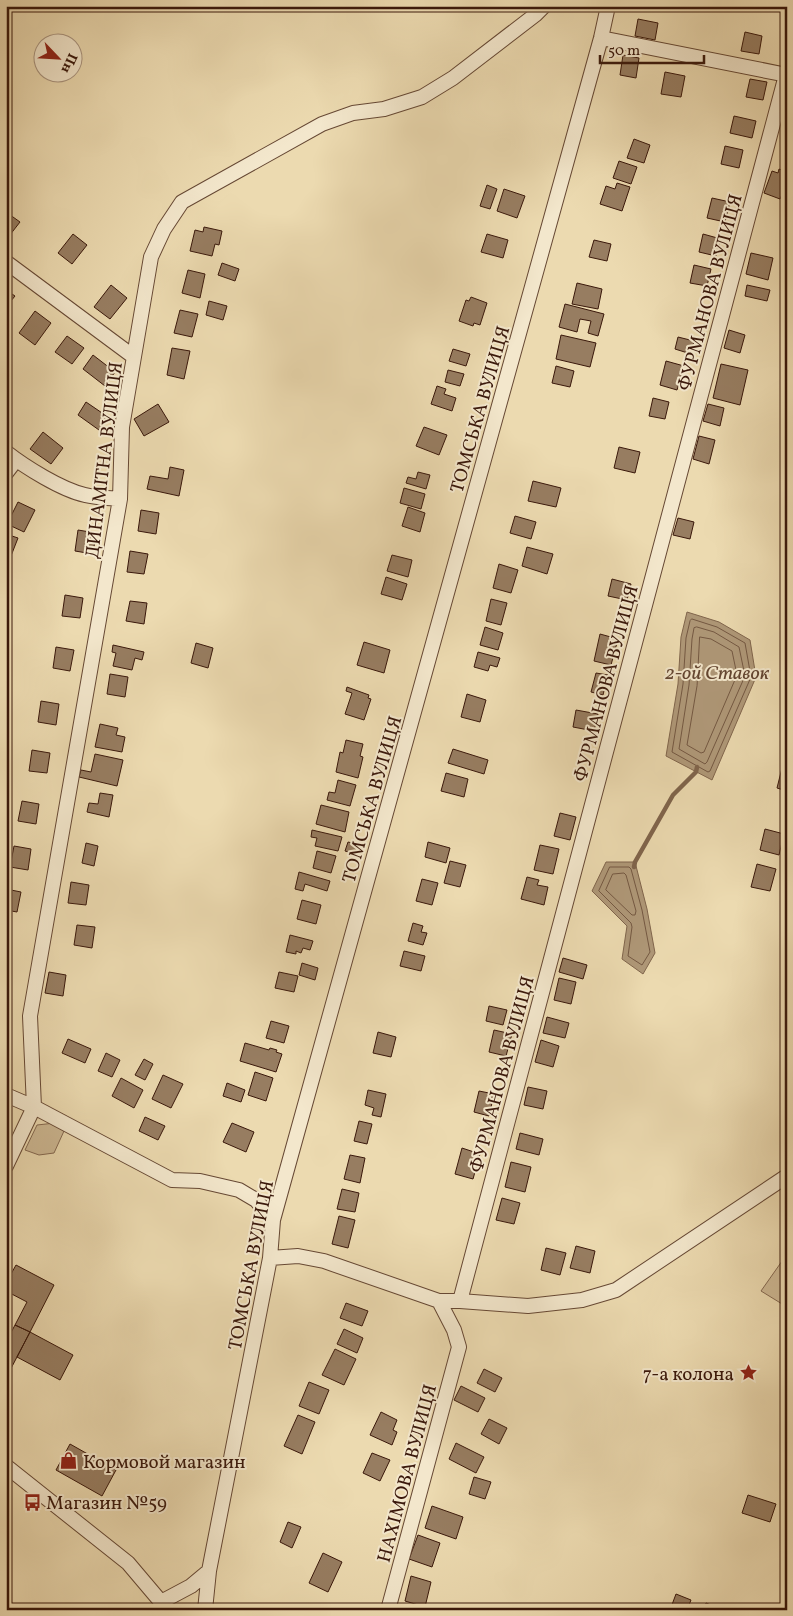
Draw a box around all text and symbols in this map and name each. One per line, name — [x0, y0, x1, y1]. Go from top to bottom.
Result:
north arrow — [32, 32, 82, 82]
scale bar — [600, 32, 704, 64]
text: 50 m — [608, 41, 640, 62]
text: Пн — [56, 50, 81, 76]
street label: ФУРМАНОВА ВУЛИЦЯ — [672, 191, 750, 394]
street label: ТОМСЬКА ВУЛИЦЯ — [445, 323, 517, 496]
street label: ДИНАМІТНА ВУЛИЦЯ — [80, 360, 130, 560]
street label: ФУРМАНОВА ВУЛИЦЯ — [568, 582, 646, 785]
water label: 2-ой Ставок — [665, 660, 770, 688]
street label: ТОМСЬКА ВУЛИЦЯ — [337, 713, 409, 886]
street label: ФУРМАНОВА ВУЛИЦЯ — [464, 973, 542, 1176]
street label: ТОМСЬКА ВУЛИЦЯ — [223, 1178, 281, 1353]
place label: 7-а колона — [643, 1362, 734, 1388]
place icon: 7-а колона — [738, 1363, 758, 1383]
street label: НАХІМОВА ВУЛИЦЯ — [372, 1382, 444, 1566]
place label: Кормовой магазин — [83, 1450, 246, 1476]
shop icon: Кормовой магазин — [59, 1451, 79, 1471]
place label: Магазин №59 — [46, 1491, 167, 1517]
bus stop icon: Магазин №59 — [22, 1492, 42, 1512]

